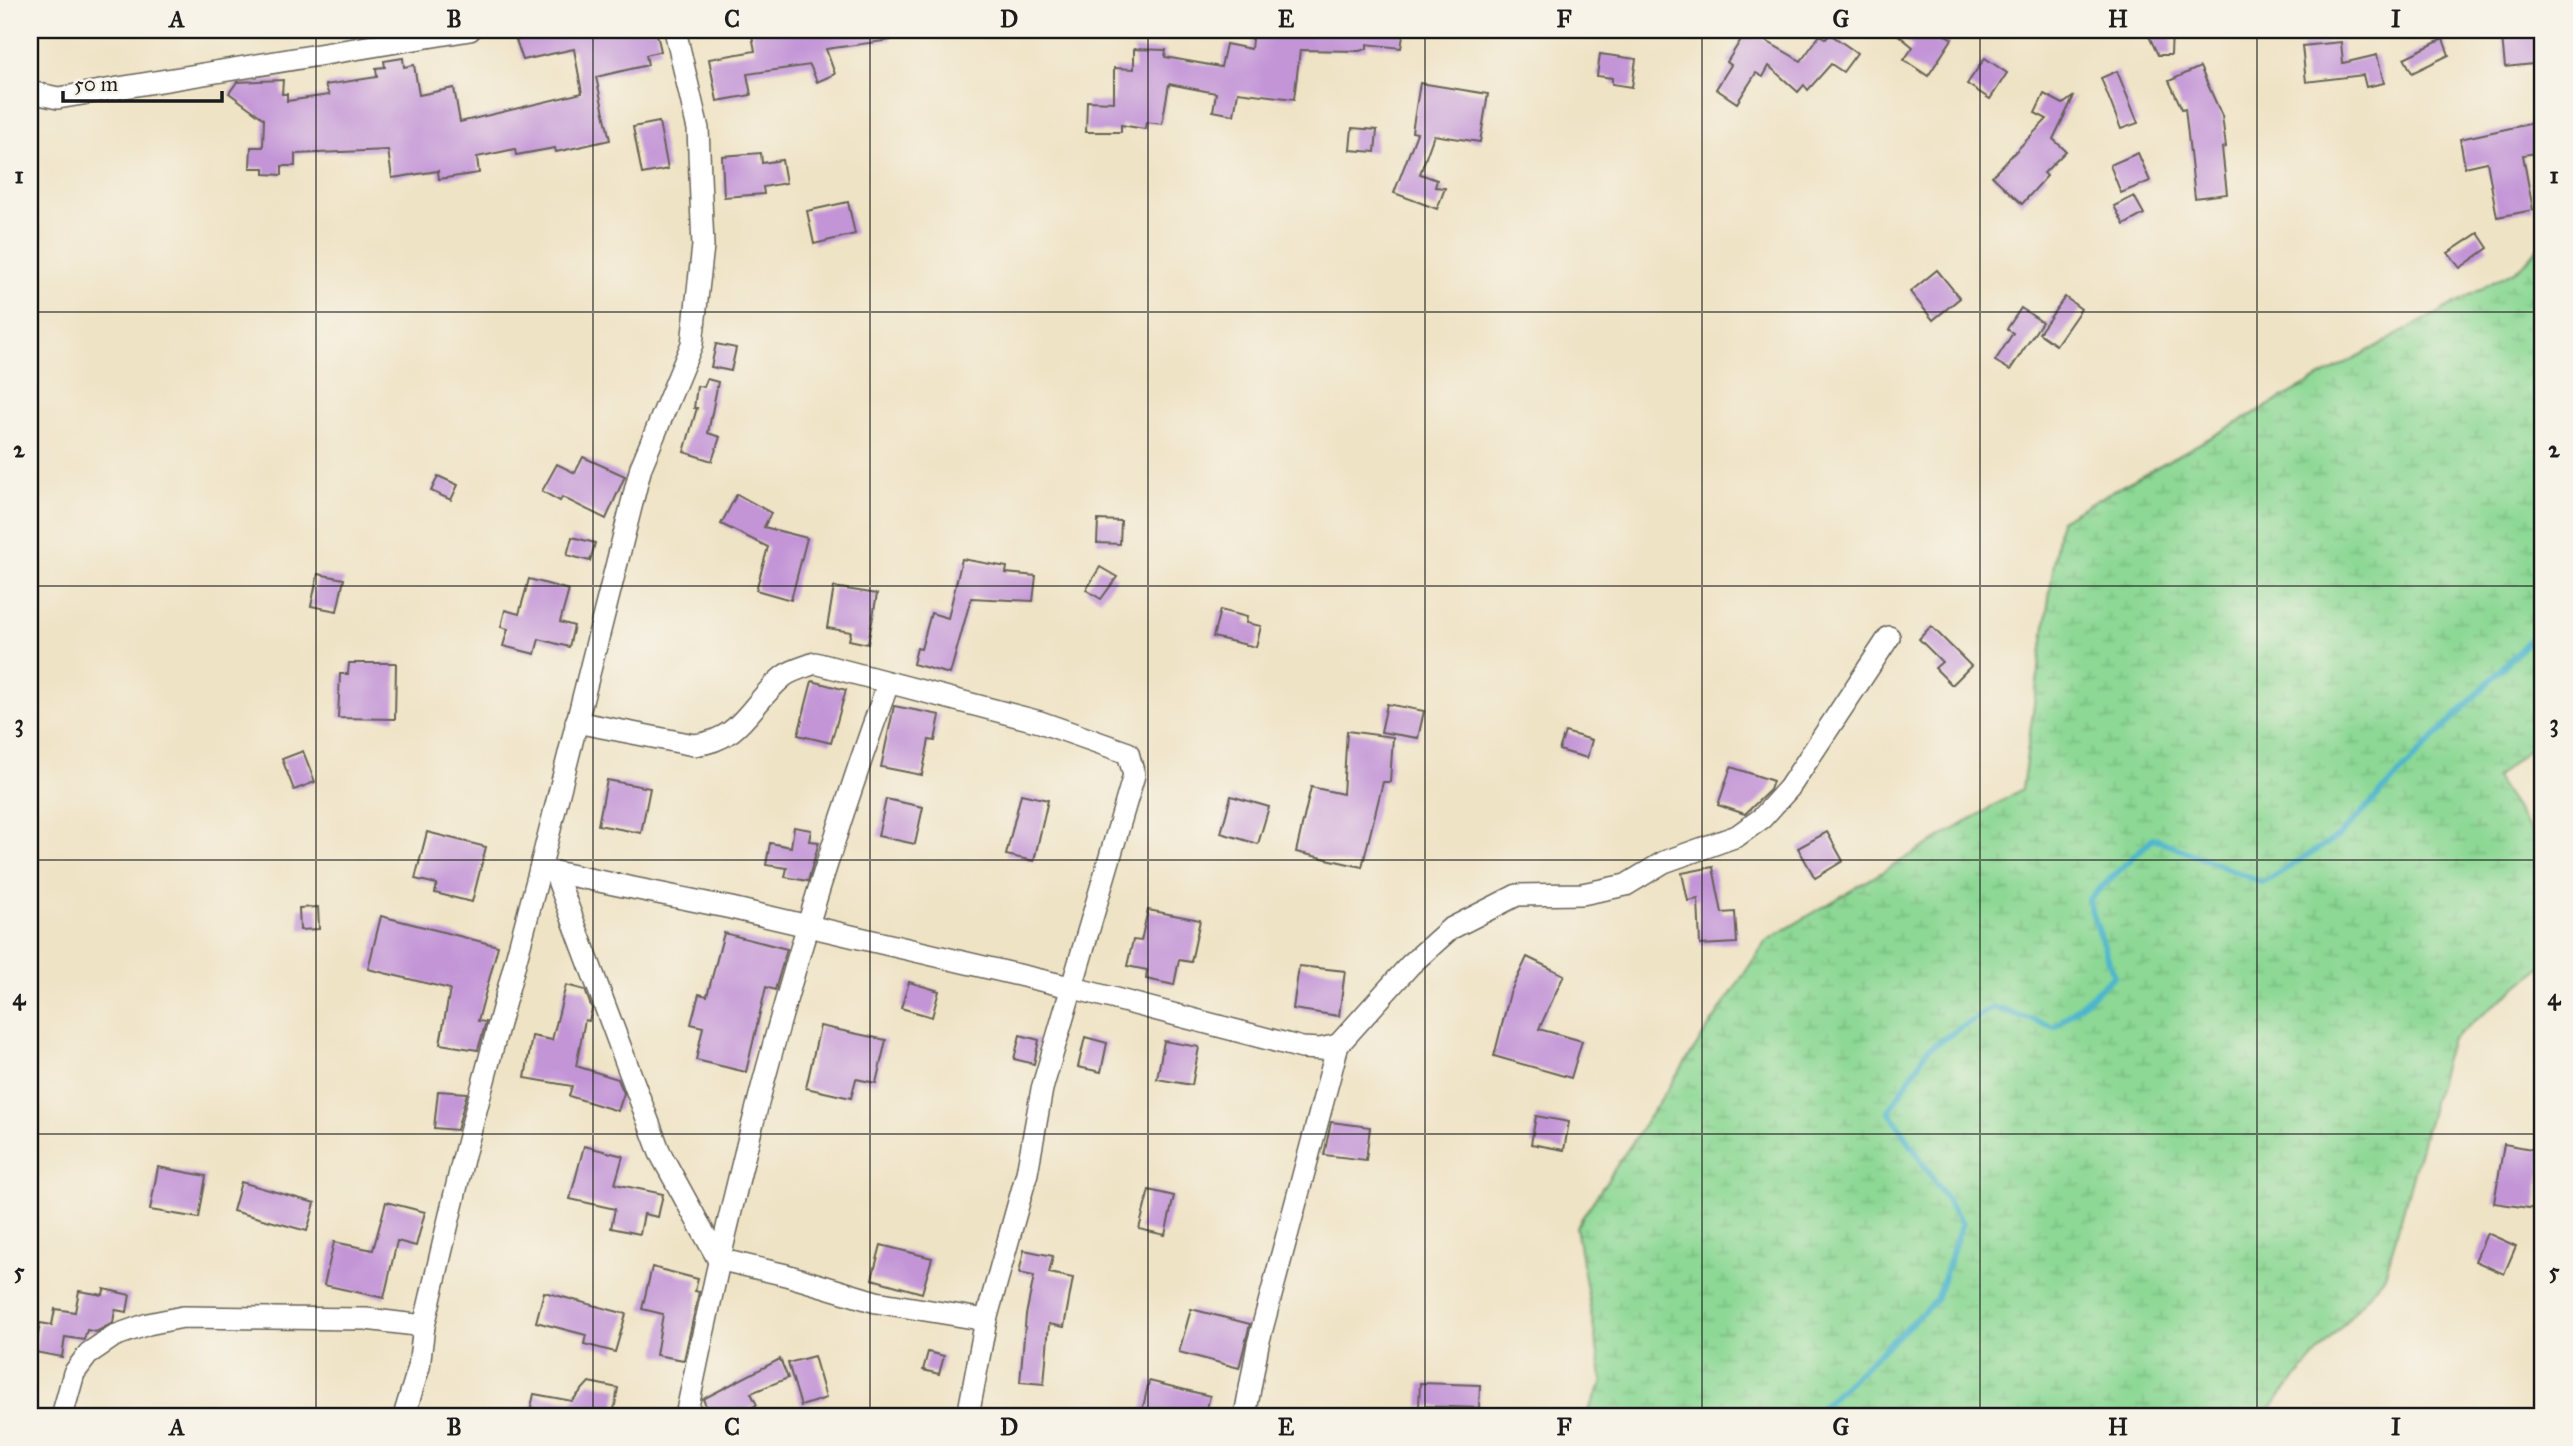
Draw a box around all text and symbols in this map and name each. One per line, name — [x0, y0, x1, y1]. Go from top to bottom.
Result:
text: A — [167, 5, 185, 33]
text: B — [446, 5, 462, 33]
text: C — [724, 5, 740, 33]
text: D — [1000, 5, 1018, 33]
text: E — [1278, 5, 1295, 33]
text: F — [1556, 5, 1572, 33]
text: G — [1833, 5, 1850, 33]
text: H — [2108, 5, 2128, 33]
text: I — [2391, 5, 2401, 33]
scale bar — [63, 60, 222, 104]
text: 50 m — [74, 71, 119, 97]
text: 1 — [14, 161, 24, 189]
text: 1 — [2549, 161, 2559, 189]
text: 2 — [13, 435, 25, 463]
text: 2 — [2548, 435, 2560, 463]
text: 3 — [14, 709, 24, 738]
text: 3 — [2549, 709, 2559, 738]
text: 4 — [13, 983, 27, 1011]
text: 4 — [2548, 983, 2562, 1011]
text: 5 — [14, 1257, 25, 1285]
text: 5 — [2549, 1257, 2560, 1285]
text: A — [167, 1413, 185, 1441]
text: B — [446, 1413, 462, 1441]
text: C — [724, 1413, 740, 1441]
text: D — [1000, 1413, 1018, 1441]
text: E — [1278, 1413, 1295, 1441]
text: F — [1556, 1413, 1572, 1441]
text: G — [1833, 1413, 1850, 1441]
text: H — [2108, 1413, 2128, 1441]
text: I — [2391, 1413, 2401, 1441]

